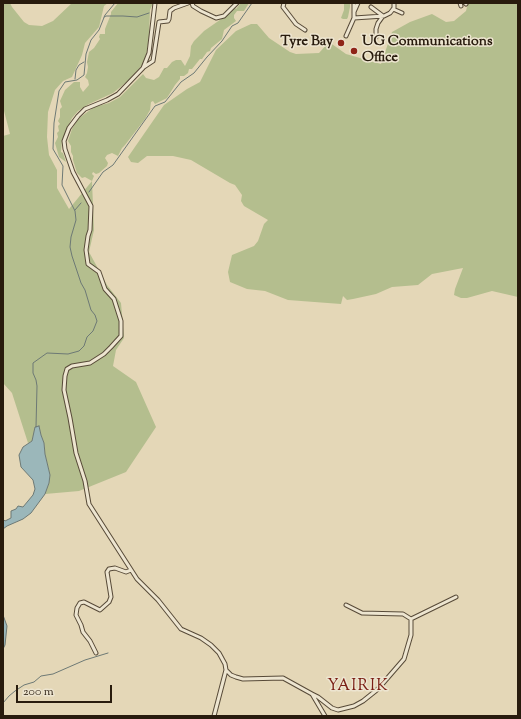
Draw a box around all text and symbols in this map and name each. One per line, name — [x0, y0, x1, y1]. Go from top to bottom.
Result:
place label: Tyre Bay — [281, 35, 333, 51]
place label: UG Communications Office — [362, 35, 492, 68]
marker: Tyre Bay — [336, 38, 346, 48]
marker: UG Communications Office — [349, 46, 359, 56]
scale bar — [18, 677, 114, 703]
district label: YAIRIK — [327, 677, 389, 697]
text: 200 m — [23, 683, 54, 701]

